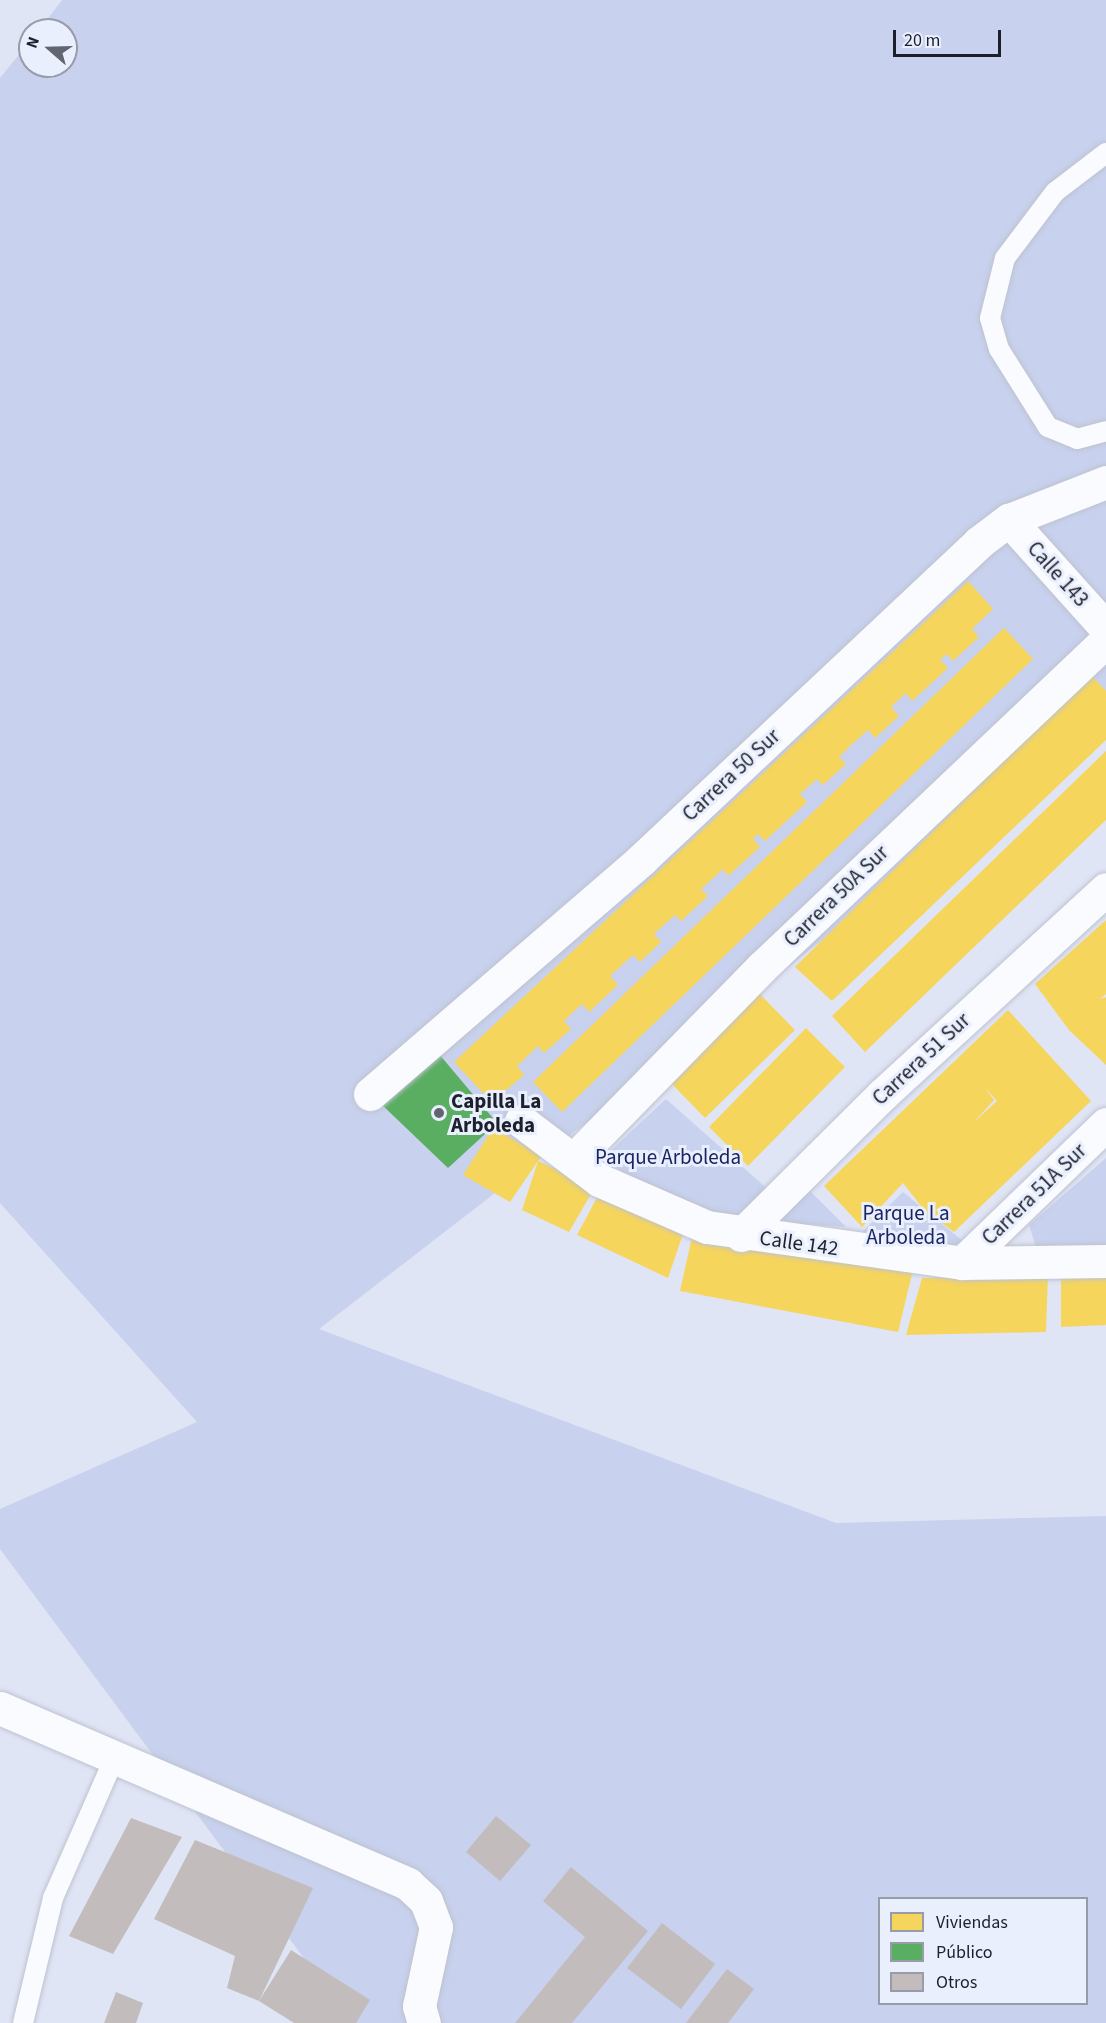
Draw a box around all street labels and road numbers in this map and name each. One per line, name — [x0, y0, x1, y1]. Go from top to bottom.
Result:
street label: Calle 143 — [1022, 536, 1094, 612]
street label: Carrera 50 Sur — [677, 724, 785, 826]
street label: Carrera 50A Sur — [779, 840, 893, 952]
street label: Carrera 51 Sur — [867, 1008, 975, 1110]
street label: Carrera 51A Sur — [977, 1138, 1091, 1250]
street label: Calle 142 — [758, 1225, 840, 1261]

